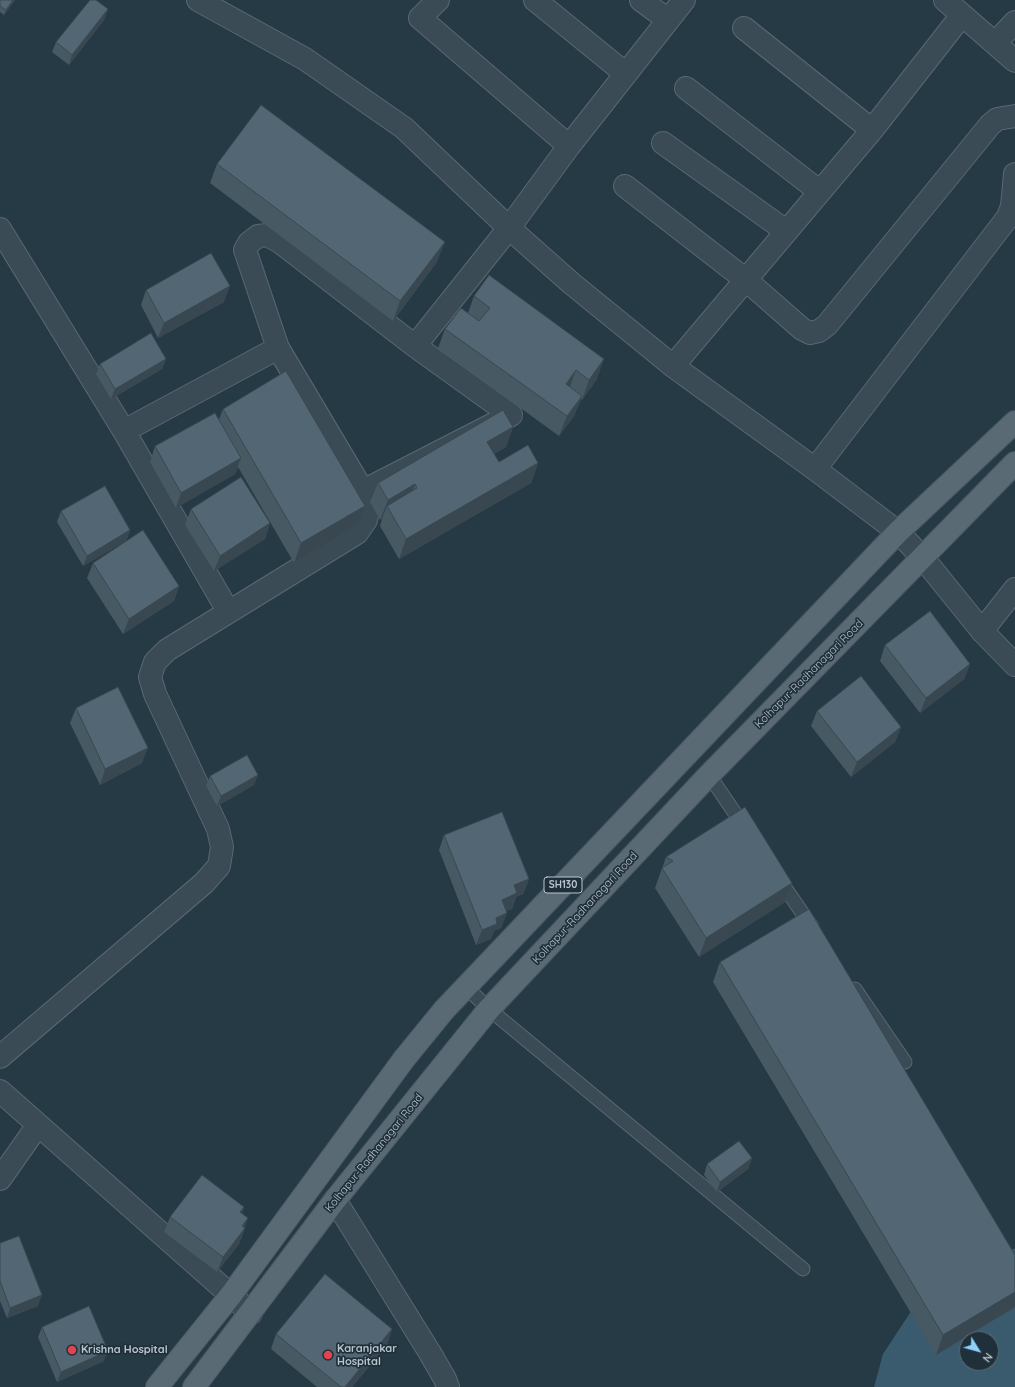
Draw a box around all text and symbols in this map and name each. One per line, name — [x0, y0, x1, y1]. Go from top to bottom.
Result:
street label: Kolhapur-Radhanagari Road — [752, 617, 866, 731]
street label: Kolhapur-Radhanagari Road — [530, 849, 640, 967]
road number: SH130 — [544, 877, 582, 893]
street label: Kolhapur-Radhanagari Road — [322, 1091, 426, 1215]
north arrow — [959, 1331, 999, 1371]
place label: Karanjakar Hospital — [337, 1342, 397, 1368]
place label: Krishna Hospital — [81, 1343, 168, 1357]
marker: Krishna Hospital — [66, 1344, 78, 1356]
marker: Karanjakar Hospital — [322, 1349, 334, 1361]
text: N — [980, 1350, 996, 1365]

